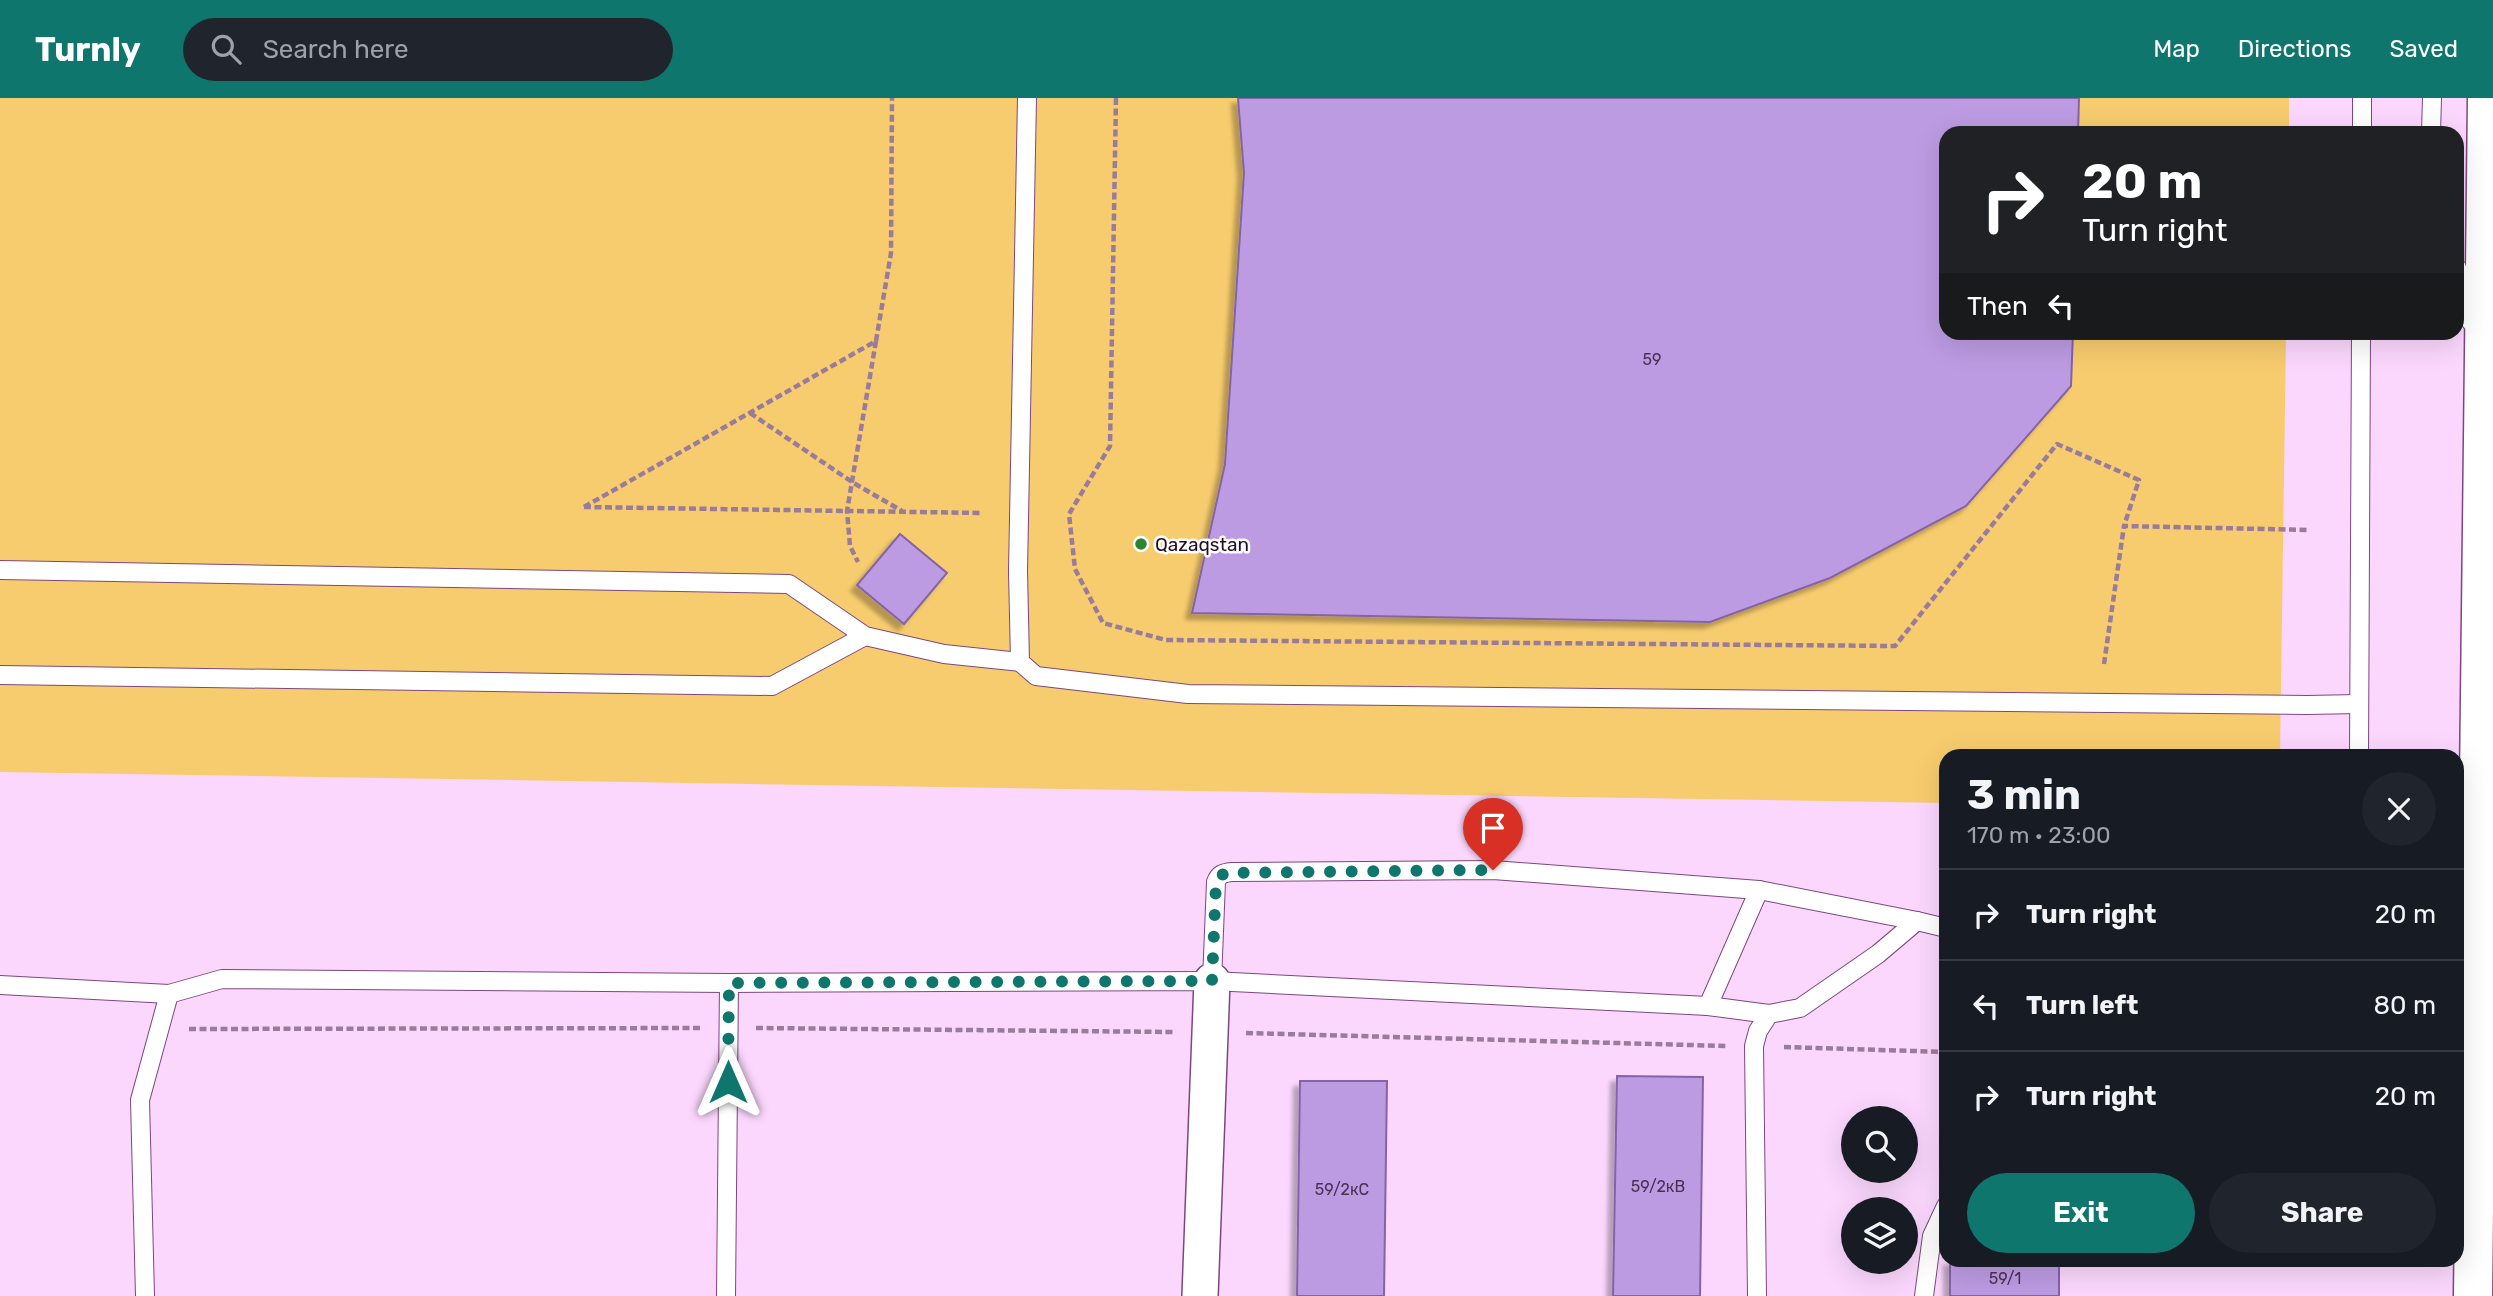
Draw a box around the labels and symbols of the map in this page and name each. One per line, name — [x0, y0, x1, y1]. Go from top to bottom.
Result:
house number: 59 — [1643, 350, 1662, 369]
place label: Qazaqstan — [1155, 533, 1249, 556]
marker: Qazaqstan — [1133, 536, 1149, 552]
pin — [1463, 798, 1523, 870]
position arrow — [691, 1045, 765, 1119]
house number: 59/2кВ — [1631, 1177, 1685, 1196]
house number: 59/2кС — [1315, 1180, 1369, 1199]
house number: 59/1 — [1989, 1269, 2021, 1288]

